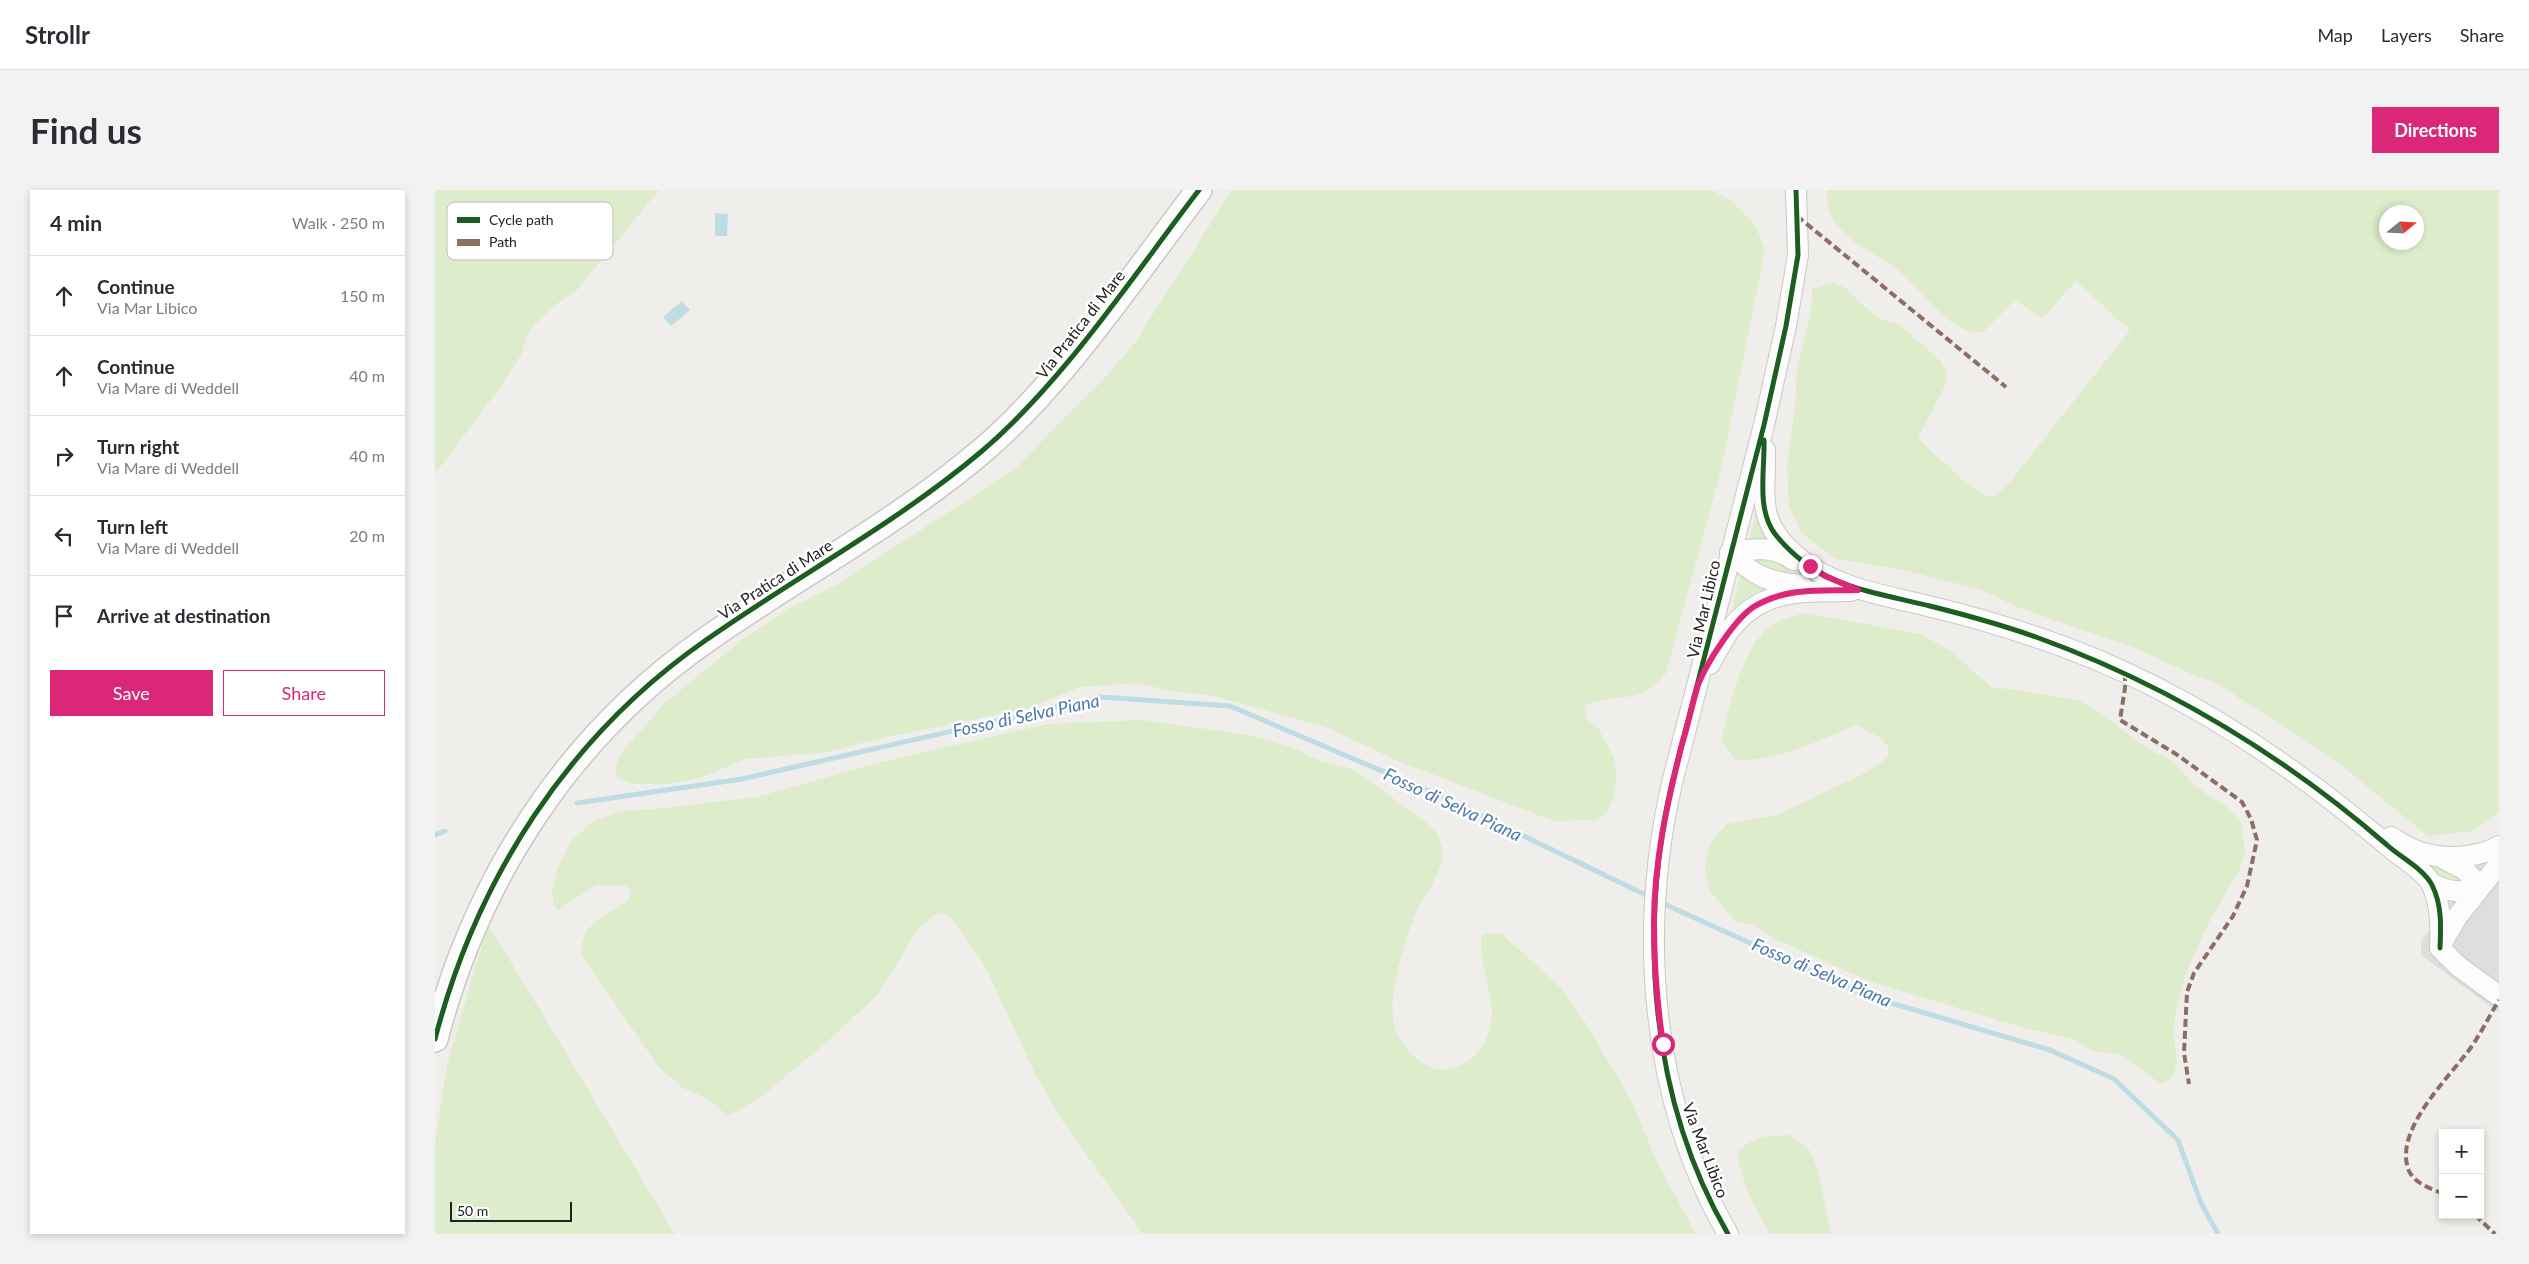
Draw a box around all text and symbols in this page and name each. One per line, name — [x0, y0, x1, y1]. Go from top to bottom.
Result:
text: Strollr — [25, 20, 90, 49]
text: Map — [2317, 24, 2353, 46]
text: Layers — [2381, 24, 2432, 46]
text: Share — [2460, 24, 2504, 46]
button: Directions — [2372, 107, 2499, 153]
text: Find us — [30, 109, 142, 151]
legend — [447, 202, 613, 260]
north arrow — [2379, 205, 2424, 250]
text: 4 min — [50, 210, 102, 235]
text: Cycle path — [489, 211, 554, 228]
text: Walk · 250 m — [292, 213, 385, 232]
text: Path — [489, 233, 517, 250]
street label: Via Pratica di Mare — [1032, 266, 1128, 382]
text: Continue — [97, 275, 175, 298]
icon: ahead — [50, 282, 78, 310]
text: 150 m — [340, 286, 385, 305]
text: Via Mar Libico — [97, 298, 197, 317]
text: Continue — [97, 355, 175, 378]
icon: ahead — [50, 362, 78, 390]
text: 40 m — [349, 366, 385, 385]
text: Via Mare di Weddell — [97, 378, 239, 397]
text: Turn right — [97, 435, 179, 458]
icon: right — [50, 442, 78, 470]
text: 40 m — [349, 446, 385, 465]
text: Via Mare di Weddell — [97, 458, 239, 477]
text: Turn left — [97, 515, 168, 538]
icon: left — [50, 522, 78, 550]
text: 20 m — [349, 526, 385, 545]
street label: Via Pratica di Mare — [714, 535, 836, 623]
text: Via Mare di Weddell — [97, 538, 239, 557]
route end — [1799, 555, 1822, 578]
street label: Via Mar Libico — [1682, 558, 1724, 660]
icon: arrive — [50, 602, 78, 630]
text: Arrive at destination — [97, 604, 270, 627]
button: Save — [50, 670, 213, 716]
button: Share — [223, 670, 385, 716]
water label: Fosso di Selva Piana — [951, 689, 1101, 741]
water label: Fosso di Selva Piana — [1381, 762, 1525, 846]
water label: Fosso di Selva Piana — [1749, 933, 1895, 1011]
route start — [1652, 1033, 1675, 1056]
street label: Via Mar Libico — [1679, 1100, 1733, 1200]
map controls — [2439, 1129, 2484, 1219]
button: + — [2439, 1129, 2484, 1174]
button: − — [2439, 1174, 2484, 1219]
scale bar — [450, 1199, 573, 1222]
text: 50 m — [457, 1202, 488, 1219]

